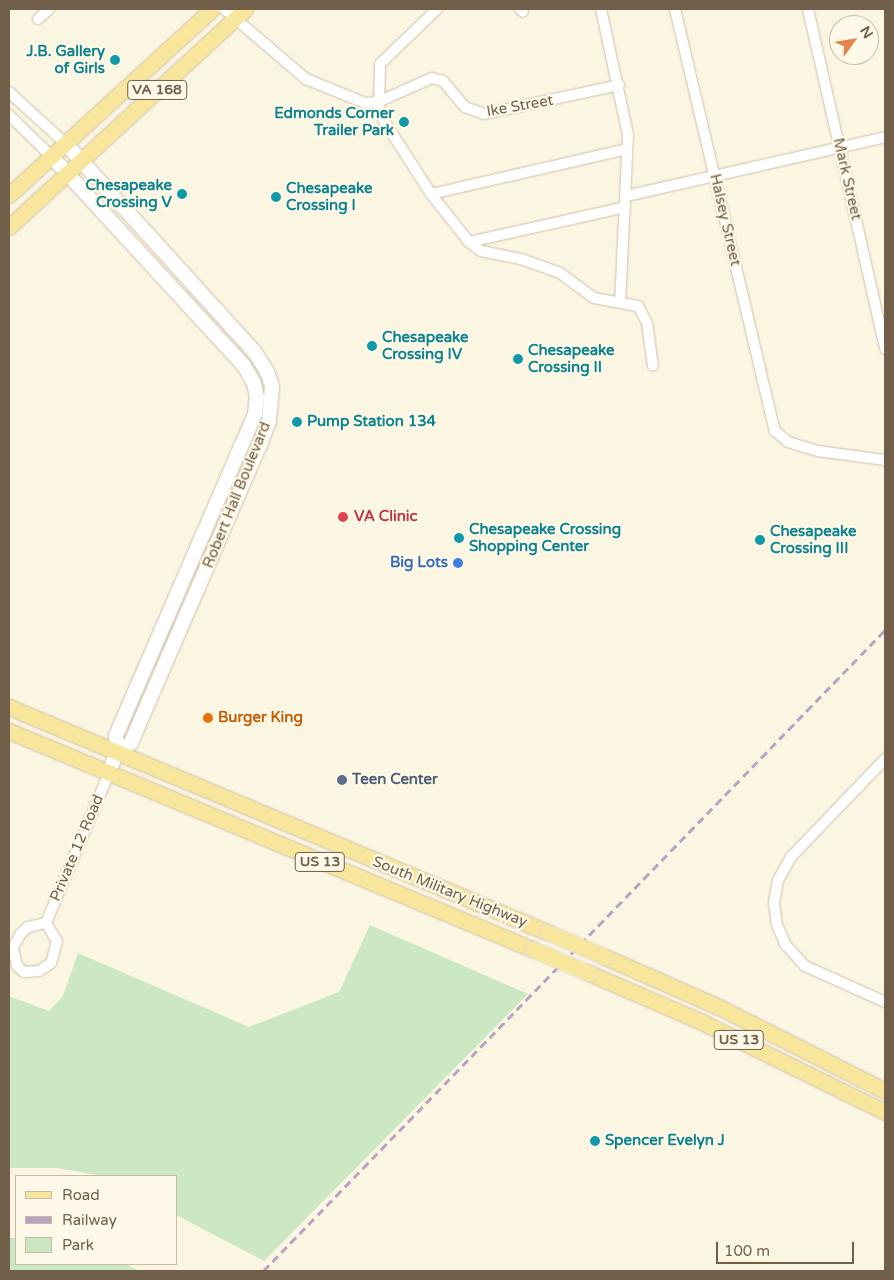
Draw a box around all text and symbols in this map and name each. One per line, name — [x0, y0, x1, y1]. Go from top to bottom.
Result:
north arrow — [829, 15, 879, 65]
text: N — [856, 23, 876, 42]
place label: J.B. Gallery of Girls — [26, 42, 105, 77]
marker: J.B. Gallery of Girls — [109, 54, 121, 66]
road number: VA 168 — [127, 78, 187, 102]
street label: Ike Street — [485, 91, 555, 121]
place label: Edmonds Corner Trailer Park — [274, 104, 394, 139]
marker: Edmonds Corner Trailer Park — [398, 116, 410, 128]
street label: Mark Street — [829, 136, 865, 222]
street label: Halsey Street — [706, 172, 744, 268]
place label: Chesapeake Crossing V — [85, 176, 172, 211]
place label: Chesapeake Crossing I — [286, 179, 373, 214]
marker: Chesapeake Crossing V — [176, 188, 188, 200]
marker: Chesapeake Crossing I — [270, 191, 282, 203]
place label: Chesapeake Crossing IV — [382, 328, 469, 363]
marker: Chesapeake Crossing IV — [366, 340, 378, 352]
place label: Chesapeake Crossing II — [528, 341, 615, 376]
marker: Chesapeake Crossing II — [512, 353, 524, 365]
place label: Pump Station 134 — [307, 413, 436, 431]
marker: Pump Station 134 — [291, 416, 303, 428]
street label: Robert Hall Boulevard — [199, 419, 275, 571]
place label: VA Clinic — [354, 508, 418, 526]
marker: VA Clinic — [336, 510, 350, 524]
place label: Chesapeake Crossing Shopping Center — [469, 520, 621, 555]
place label: Chesapeake Crossing III — [770, 522, 857, 557]
marker: Chesapeake Crossing Shopping Center — [453, 532, 465, 544]
marker: Chesapeake Crossing III — [754, 534, 766, 546]
place label: Big Lots — [390, 554, 448, 572]
marker: Big Lots — [452, 557, 464, 569]
place label: Burger King — [218, 709, 303, 727]
marker: Burger King — [202, 712, 214, 724]
place label: Teen Center — [352, 771, 438, 789]
marker: Teen Center — [336, 774, 348, 786]
street label: Private 12 Road — [46, 792, 108, 904]
road number: US 13 — [294, 850, 346, 874]
street label: South Military Highway — [370, 853, 530, 931]
road number: US 13 — [713, 1028, 765, 1052]
place label: Spencer Evelyn J — [605, 1132, 725, 1150]
marker: Spencer Evelyn J — [589, 1135, 601, 1147]
legend — [15, 1175, 178, 1265]
text: Road — [62, 1186, 100, 1204]
text: Railway — [62, 1211, 117, 1229]
scale bar — [719, 1232, 856, 1264]
text: Park — [62, 1236, 94, 1254]
text: 100 m — [724, 1242, 770, 1260]

